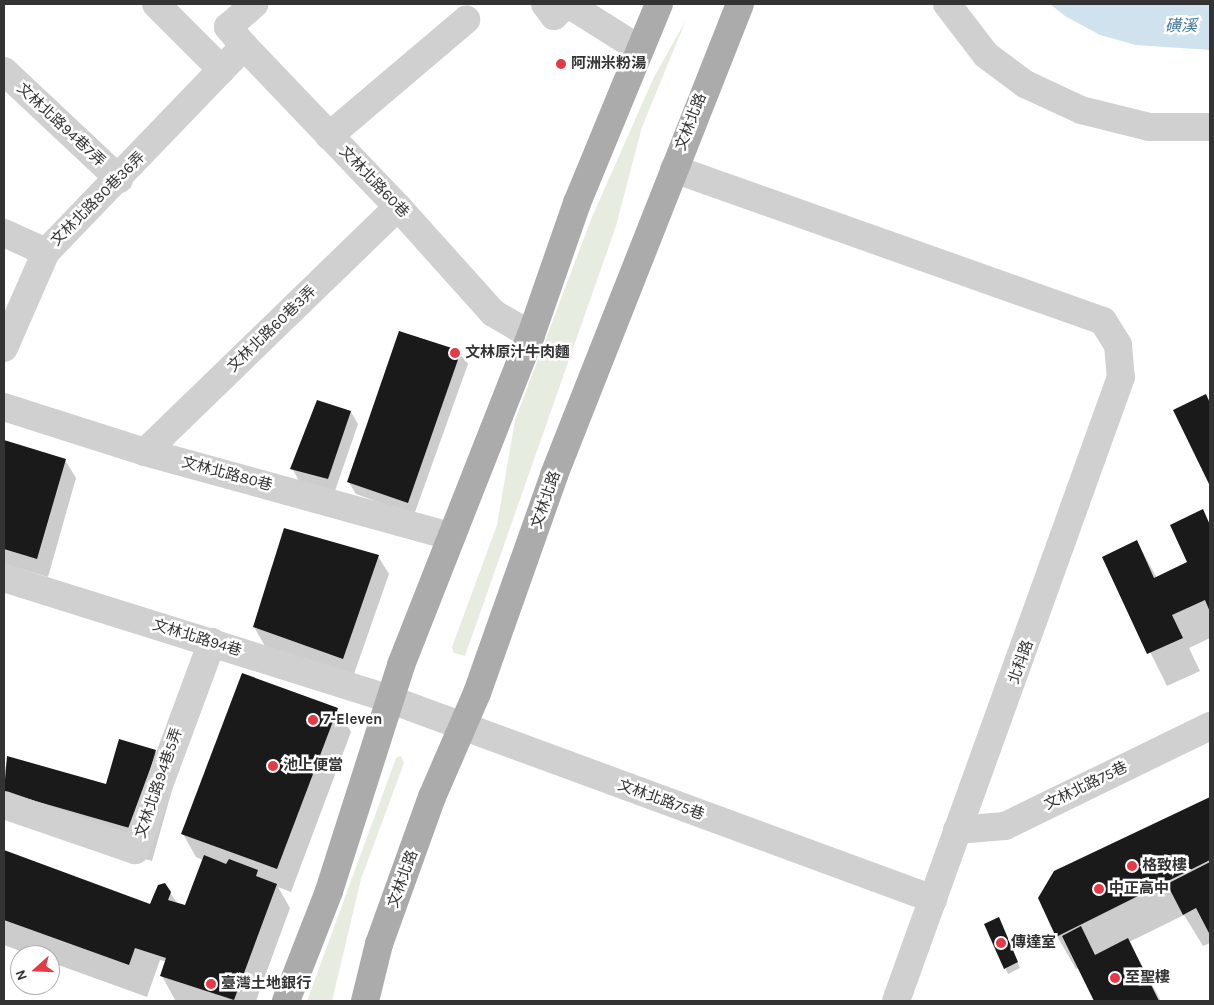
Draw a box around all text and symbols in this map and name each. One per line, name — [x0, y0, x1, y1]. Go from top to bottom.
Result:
water label: 磺溪 — [1165, 16, 1197, 36]
place label: 阿洲米粉湯 — [571, 55, 646, 73]
marker: 阿洲米粉湯 — [555, 58, 567, 70]
street label: 文林北路94巷7弄 — [13, 80, 109, 170]
street label: 文林北路 — [672, 91, 710, 153]
street label: 文林北路60巷 — [335, 142, 413, 222]
street label: 文林北路80巷36弄 — [47, 148, 149, 250]
street label: 文林北路60巷3弄 — [224, 282, 320, 376]
place label: 文林原汁牛肉麵 — [465, 344, 570, 362]
marker: 文林原汁牛肉麵 — [449, 347, 461, 359]
street label: 文林北路80巷 — [180, 453, 274, 495]
street label: 文林北路 — [528, 469, 564, 531]
street label: 文林北路94巷 — [150, 616, 244, 660]
street label: 北科路 — [1005, 638, 1037, 686]
place label: 7-Eleven — [323, 711, 382, 729]
marker: 7-Eleven — [307, 714, 319, 726]
street label: 文林北路94巷5弄 — [132, 725, 186, 841]
place label: 池上便當 — [283, 757, 343, 775]
street label: 文林北路75巷 — [1041, 758, 1131, 814]
marker: 池上便當 — [267, 760, 279, 772]
street label: 文林北路75巷 — [615, 776, 707, 824]
street label: 文林北路 — [384, 848, 422, 910]
place label: 格致樓 — [1142, 857, 1187, 875]
marker: 格致樓 — [1126, 860, 1138, 872]
place label: 中正高中 — [1109, 880, 1169, 898]
marker: 中正高中 — [1093, 883, 1105, 895]
place label: 傳達室 — [1011, 934, 1056, 952]
marker: 傳達室 — [995, 937, 1007, 949]
north arrow — [10, 945, 60, 995]
text: N — [12, 967, 31, 983]
place label: 至聖樓 — [1125, 969, 1170, 987]
marker: 至聖樓 — [1109, 972, 1121, 984]
place label: 臺灣土地銀行 — [221, 975, 311, 993]
marker: 臺灣土地銀行 — [205, 978, 217, 990]

